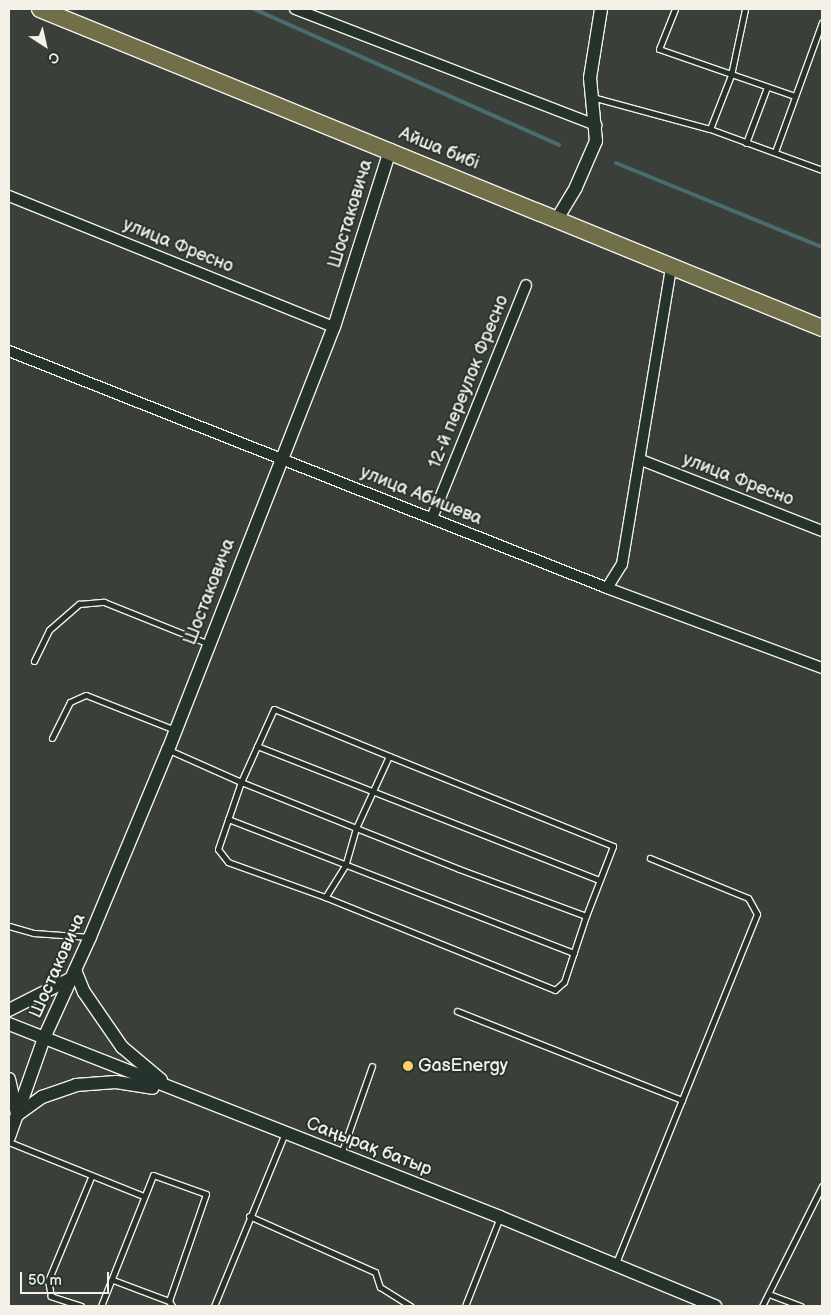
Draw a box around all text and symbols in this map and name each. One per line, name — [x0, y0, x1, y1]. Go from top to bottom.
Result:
north arrow — [20, 20, 70, 70]
text: С — [45, 48, 63, 67]
street label: Айша бибі — [396, 123, 482, 175]
street label: Шостаковича — [324, 157, 378, 271]
street label: улица Фресно — [120, 214, 236, 278]
street label: 12-й переулок Фресно — [424, 292, 514, 472]
street label: улица Фресно — [679, 449, 797, 511]
street label: улица Абишева — [357, 462, 485, 530]
street label: Шостаковича — [180, 536, 240, 648]
street label: Шостаковича — [25, 910, 91, 1022]
place label: GasEnergy — [418, 1055, 508, 1077]
marker: GasEnergy — [402, 1060, 414, 1072]
street label: Саңырақ батыр — [303, 1113, 435, 1181]
scale bar — [22, 1262, 111, 1294]
text: 50 m — [28, 1271, 62, 1290]

